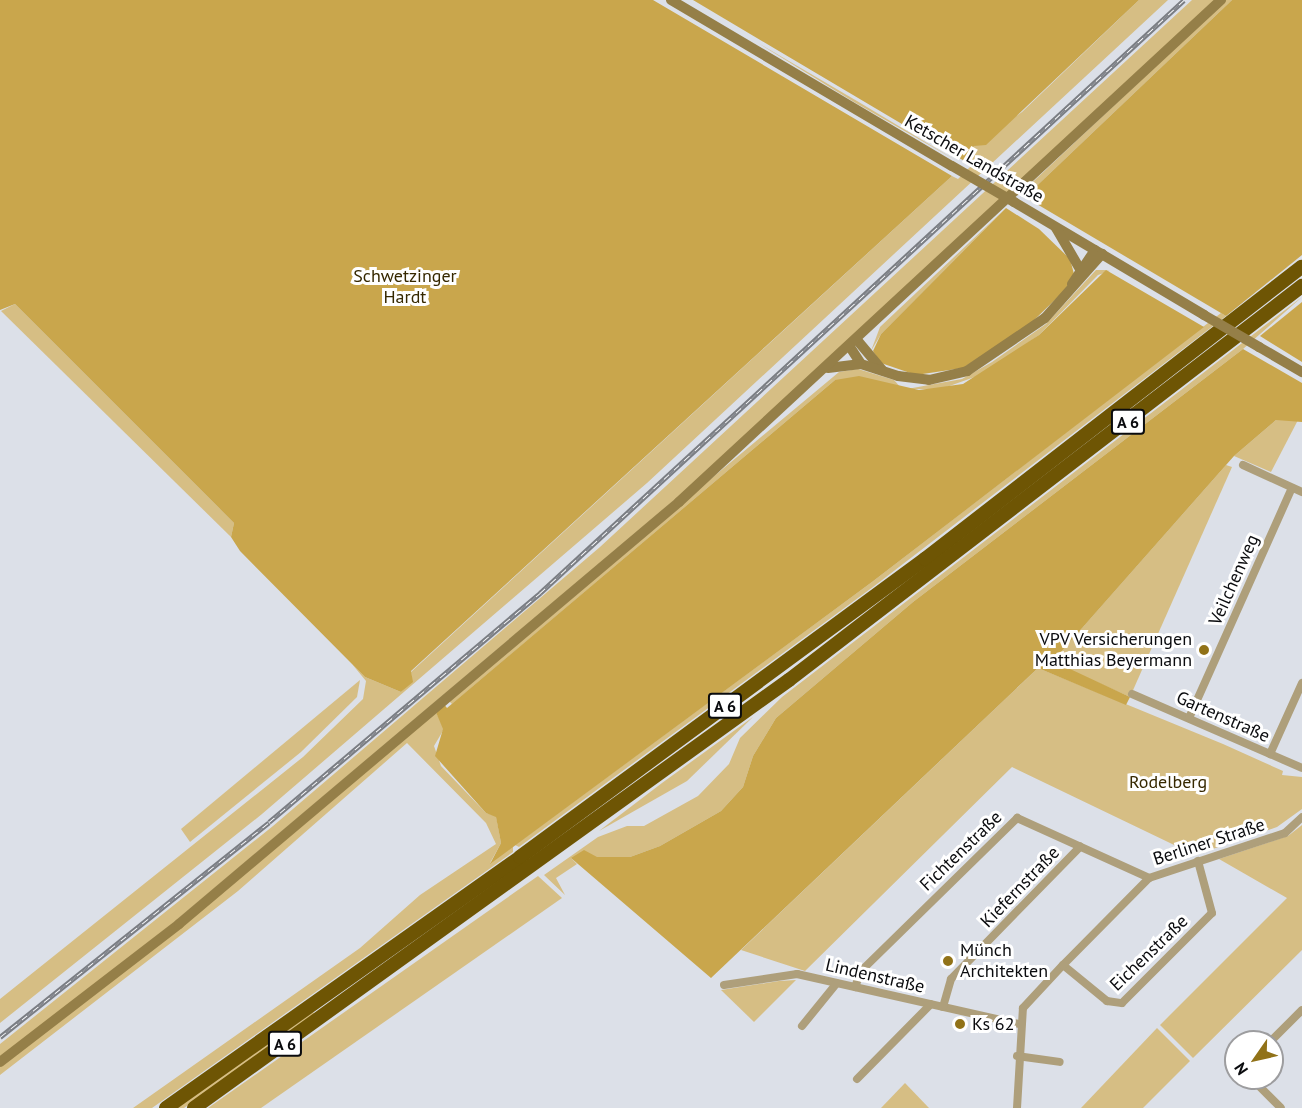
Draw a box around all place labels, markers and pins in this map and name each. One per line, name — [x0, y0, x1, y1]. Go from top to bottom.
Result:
place label: VPV Versicherungen Matthias Beyermann — [1035, 629, 1192, 672]
marker: VPV Versicherungen Matthias Beyermann — [1197, 643, 1211, 657]
place label: Münch Architekten — [960, 940, 1048, 982]
marker: Münch Architekten — [941, 954, 955, 968]
place label: Ks 62 — [972, 1013, 1014, 1035]
marker: Ks 62 — [953, 1017, 967, 1031]

